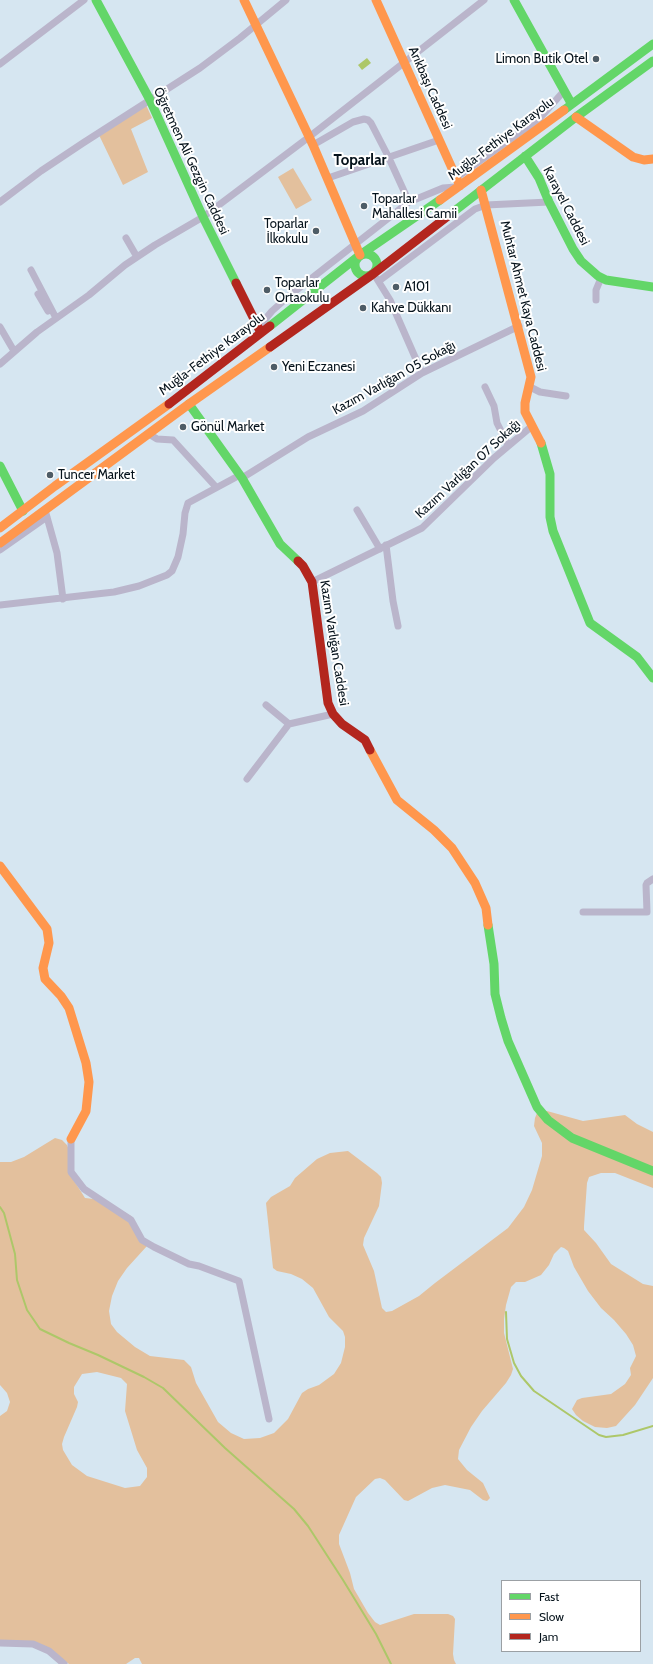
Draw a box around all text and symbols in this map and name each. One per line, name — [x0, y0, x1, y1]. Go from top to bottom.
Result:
street label: Arıkbaşı Caddesi — [405, 44, 455, 132]
place label: Limon Butik Otel — [496, 51, 588, 67]
marker: Limon Butik Otel — [591, 54, 601, 64]
street label: Öğretmen Ali Gezgin Caddesi — [150, 85, 232, 237]
street label: Muğla-Fethiye Karayolu — [445, 94, 557, 184]
district label: Toparlar — [333, 152, 387, 170]
street label: Karayel Caddesi — [539, 164, 593, 248]
place label: Toparlar Mahallesi Camii — [372, 191, 457, 222]
marker: Toparlar Mahallesi Camii — [359, 201, 369, 211]
place label: Toparlar İlkokulu — [264, 216, 308, 247]
street label: Muhtar Ahmet Kaya Caddesi — [497, 219, 549, 373]
marker: Toparlar İlkokulu — [311, 226, 321, 236]
place label: Toparlar Ortaokulu — [275, 275, 329, 306]
place label: A101 — [404, 279, 429, 295]
marker: A101 — [391, 282, 401, 292]
marker: Toparlar Ortaokulu — [262, 285, 272, 295]
place label: Kahve Dükkanı — [371, 300, 451, 316]
marker: Kahve Dükkanı — [358, 303, 368, 313]
street label: Muğla-Fethiye Karayolu — [156, 309, 268, 399]
street label: Kazım Varlığan 05 Sokağı — [330, 338, 458, 418]
place label: Yeni Eczanesi — [282, 359, 355, 375]
marker: Yeni Eczanesi — [269, 362, 279, 372]
street label: Kazım Varlığan 07 Sokağı — [412, 416, 524, 522]
place label: Gönül Market — [191, 419, 264, 435]
marker: Gönül Market — [178, 422, 188, 432]
place label: Tuncer Market — [58, 467, 135, 483]
marker: Tuncer Market — [45, 470, 55, 480]
street label: Kazım Varlığan Caddesi — [316, 579, 352, 707]
legend — [501, 1580, 641, 1652]
text: Fast — [539, 1589, 559, 1604]
text: Slow — [539, 1609, 564, 1624]
text: Jam — [539, 1629, 558, 1644]

